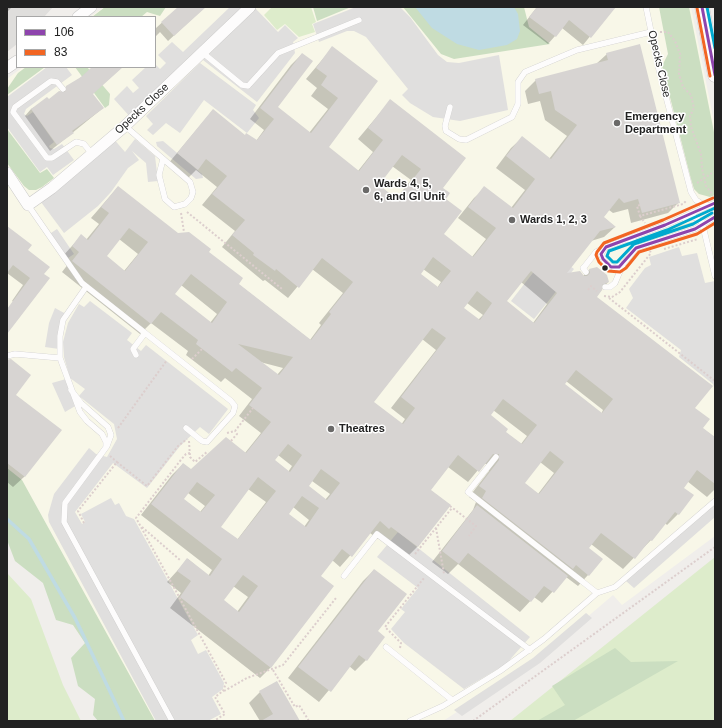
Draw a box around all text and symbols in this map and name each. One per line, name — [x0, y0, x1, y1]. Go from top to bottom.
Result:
legend — [16, 16, 156, 68]
text: 106 — [54, 25, 74, 39]
street label: Opecks Close — [645, 29, 673, 99]
text: 83 — [54, 45, 67, 59]
street label: Opecks Close — [112, 81, 172, 137]
place label: Emergency Department — [625, 110, 686, 136]
marker: Emergency Department — [612, 118, 622, 128]
place label: Wards 4, 5, 6, and GI Unit — [374, 177, 445, 203]
marker: Wards 4, 5, 6, and GI Unit — [361, 185, 371, 195]
place label: Wards 1, 2, 3 — [520, 213, 587, 227]
marker: Wards 1, 2, 3 — [507, 215, 517, 225]
unlabelled marker — [600, 263, 610, 273]
place label: Theatres — [339, 422, 385, 436]
marker: Theatres — [326, 424, 336, 434]

